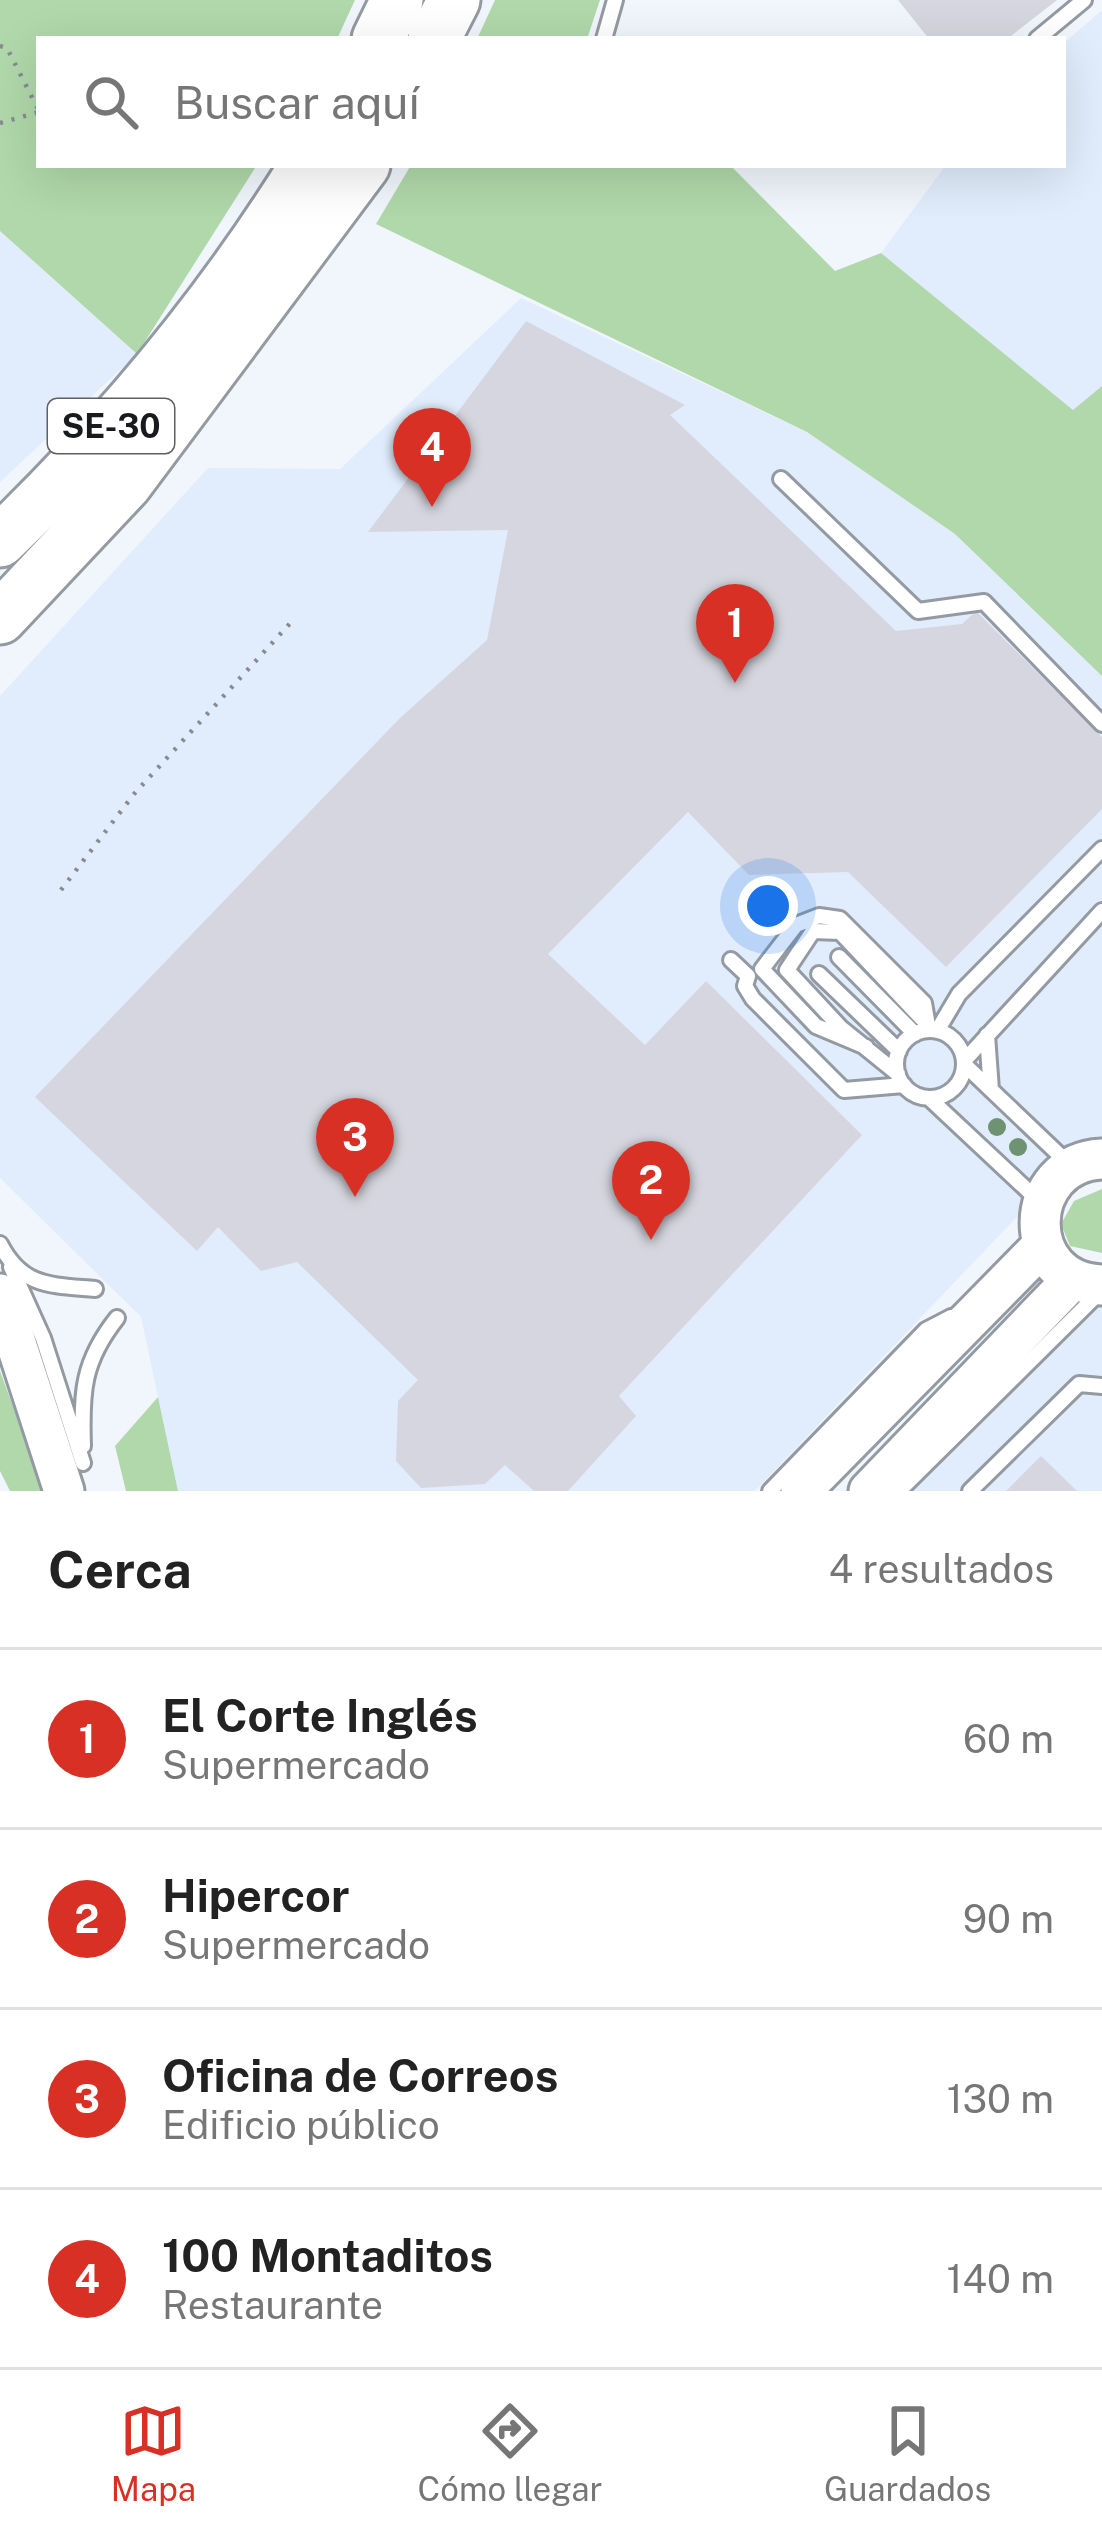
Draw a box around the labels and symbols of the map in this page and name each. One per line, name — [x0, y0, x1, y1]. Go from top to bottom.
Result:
road number: SE-30 — [48, 399, 174, 453]
pin: 4 — [393, 408, 471, 507]
pin: 1 — [696, 584, 774, 683]
your location — [738, 876, 798, 936]
pin: 3 — [316, 1098, 394, 1197]
pin: 2 — [612, 1141, 690, 1240]

